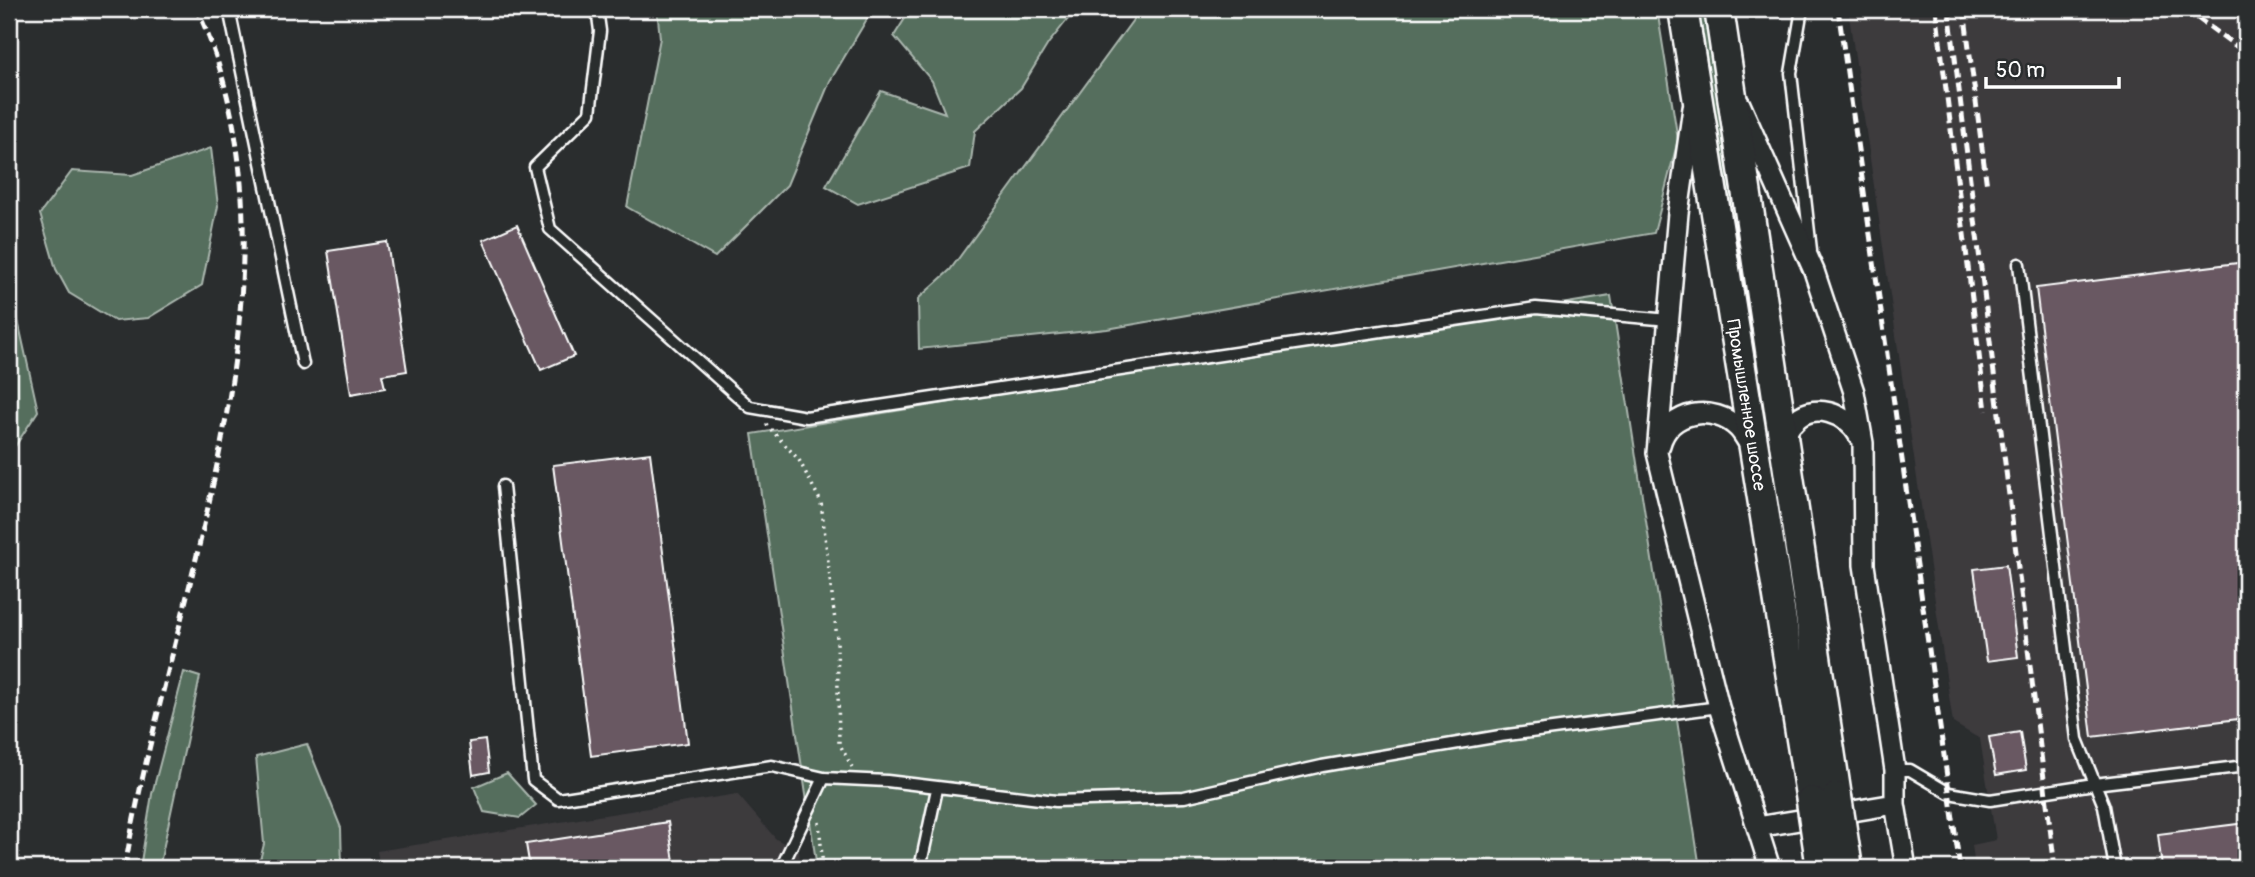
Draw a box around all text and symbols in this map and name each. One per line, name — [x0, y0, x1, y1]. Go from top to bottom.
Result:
scale bar — [1986, 46, 2118, 90]
text: 50 m — [1996, 57, 2045, 84]
street label: Промышленное шоссе — [1721, 318, 1771, 493]

